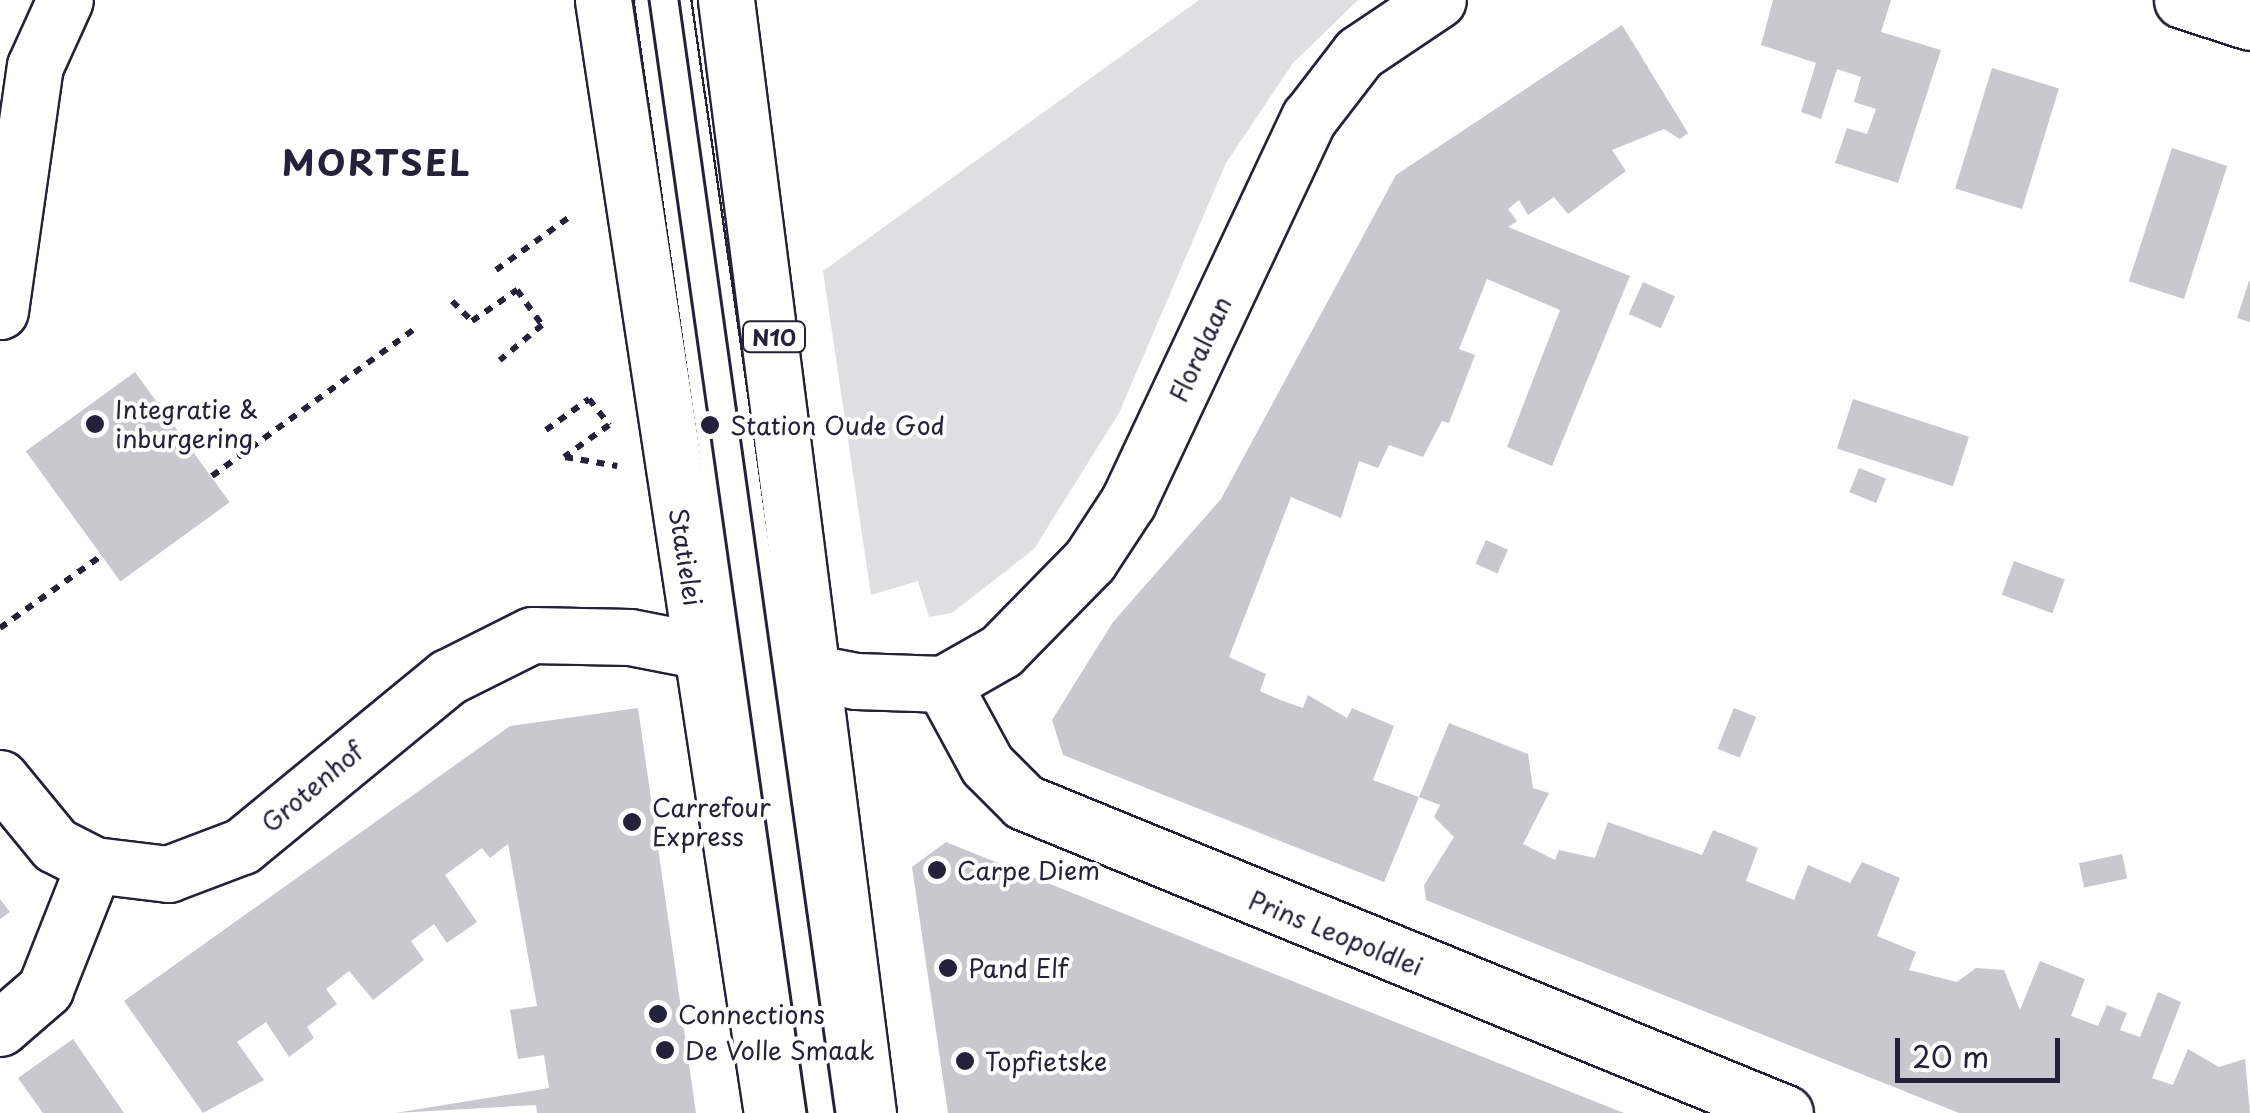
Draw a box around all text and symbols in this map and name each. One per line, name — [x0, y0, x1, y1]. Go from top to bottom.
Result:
district label: MORTSEL — [284, 141, 470, 183]
street label: Floralaan — [1163, 292, 1237, 406]
road number: N10 — [742, 320, 806, 354]
place label: Integratie & inburgering — [115, 395, 259, 454]
place label: Station Oude God — [730, 410, 945, 440]
marker: Integratie & inburgering — [84, 413, 106, 435]
marker: Station Oude God — [699, 414, 721, 436]
street label: Statielei — [663, 506, 709, 608]
street label: Grotenhof — [255, 736, 369, 838]
place label: Carrefour Express — [652, 793, 771, 852]
marker: Carrefour Express — [621, 811, 643, 833]
place label: Carpe Diem — [957, 855, 1100, 885]
marker: Carpe Diem — [926, 859, 948, 881]
street label: Prins Leopoldlei — [1244, 884, 1428, 982]
place label: Pand Elf — [968, 953, 1069, 983]
marker: Pand Elf — [937, 957, 959, 979]
place label: Connections — [678, 999, 825, 1029]
marker: Connections — [647, 1003, 669, 1025]
scale bar — [1900, 1018, 2065, 1080]
text: 20 m — [1912, 1033, 1989, 1078]
place label: De Volle Smaak — [685, 1035, 875, 1065]
marker: De Volle Smaak — [654, 1039, 676, 1061]
place label: Topfietske — [985, 1046, 1107, 1076]
marker: Topfietske — [954, 1050, 976, 1072]

